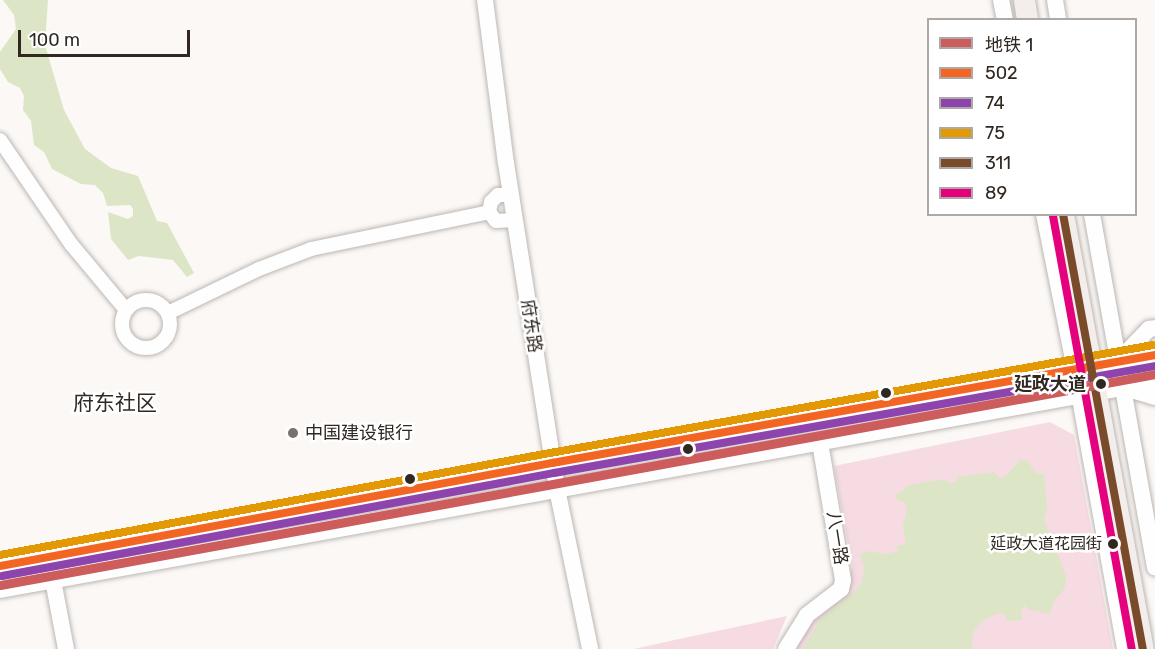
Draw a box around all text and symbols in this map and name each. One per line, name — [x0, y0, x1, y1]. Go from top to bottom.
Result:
scale bar — [21, 18, 194, 56]
legend — [927, 18, 1137, 216]
text: 100 m — [29, 29, 80, 51]
text: 地铁 1 — [985, 34, 1033, 56]
text: 502 — [985, 62, 1018, 84]
text: 74 — [985, 92, 1005, 114]
text: 75 — [985, 122, 1005, 144]
text: 311 — [985, 152, 1011, 174]
text: 89 — [985, 182, 1007, 204]
street label: 府东路 — [516, 298, 546, 354]
place label: 延政大道 — [1014, 373, 1086, 395]
marker: 延政大道 — [1091, 374, 1111, 394]
unlabelled marker — [880, 387, 892, 399]
district label: 府东社区 — [73, 390, 157, 416]
place label: 中国建设银行 — [305, 422, 413, 444]
marker: 中国建设银行 — [286, 426, 300, 440]
unlabelled marker — [682, 443, 694, 455]
unlabelled marker — [404, 473, 416, 485]
street label: 八一路 — [822, 510, 852, 566]
place label: 延政大道花园街 — [990, 534, 1102, 554]
marker: 延政大道花园街 — [1107, 538, 1119, 550]

